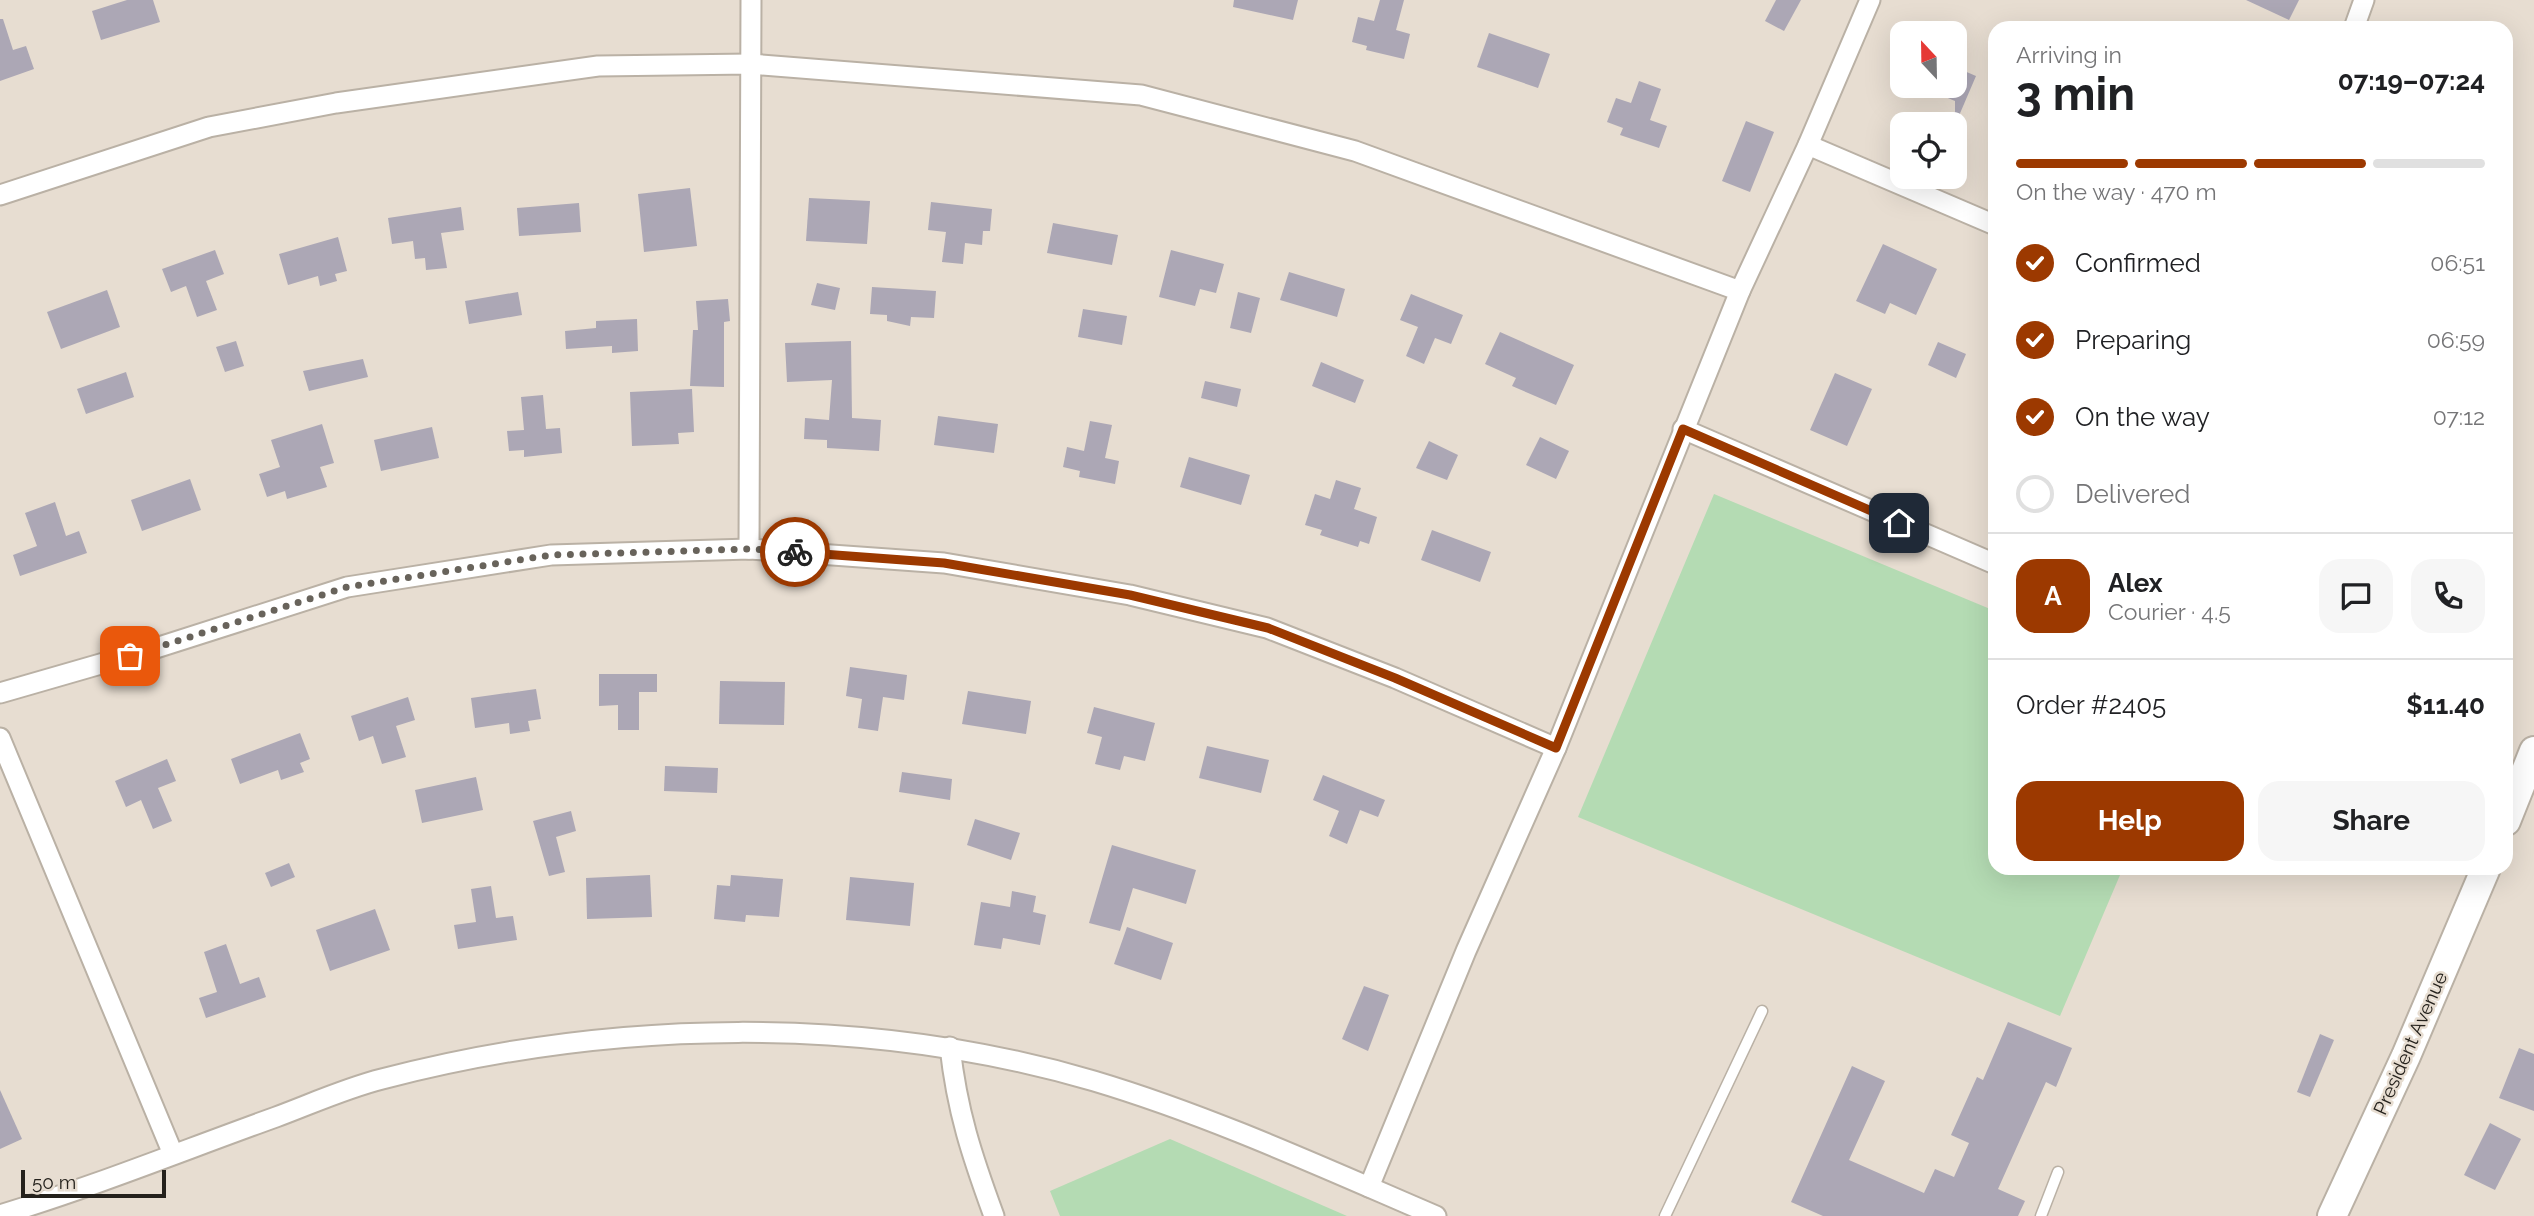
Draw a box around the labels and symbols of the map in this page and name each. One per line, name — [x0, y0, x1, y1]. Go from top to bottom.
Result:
north arrow — [1890, 21, 1967, 98]
pin — [1869, 493, 1929, 553]
courier — [760, 517, 830, 587]
pin — [100, 626, 160, 686]
street label: President Avenue — [2369, 968, 2451, 1118]
scale bar — [21, 1167, 166, 1199]

